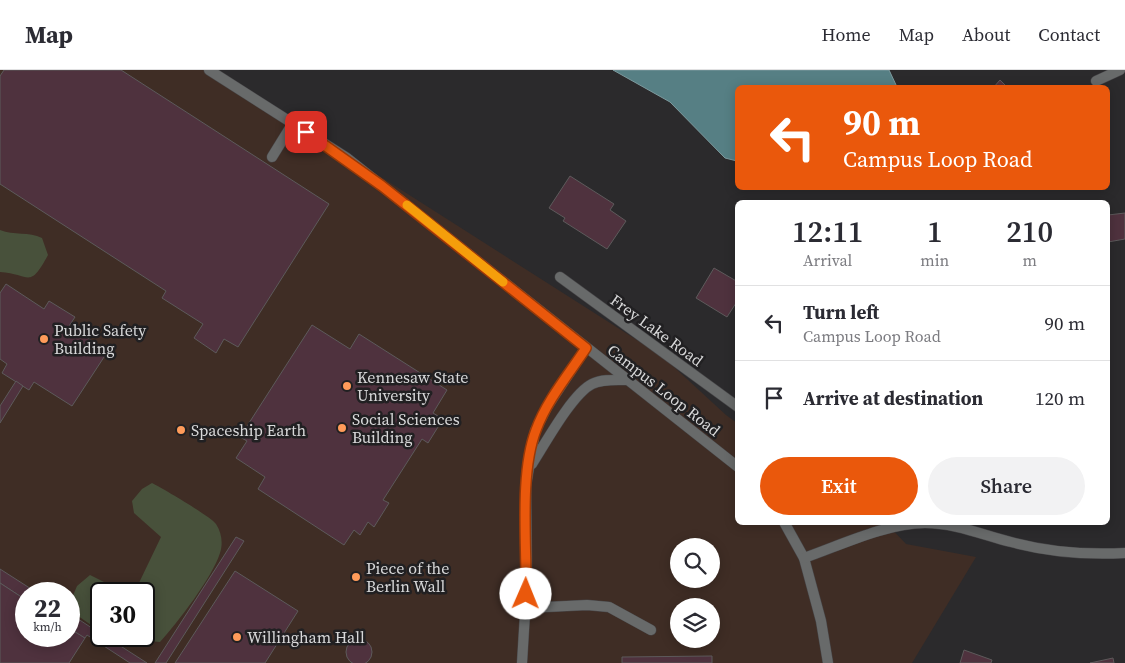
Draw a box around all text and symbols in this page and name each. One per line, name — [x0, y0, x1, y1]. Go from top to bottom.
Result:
text: Map — [25, 18, 73, 51]
text: Home — [822, 22, 871, 47]
text: Map — [899, 22, 934, 47]
text: About — [962, 22, 1010, 47]
text: Contact — [1038, 22, 1100, 47]
text: 90 m — [843, 99, 920, 147]
icon: left — [760, 105, 825, 170]
pin — [285, 111, 327, 153]
icon: arrive — [292, 118, 320, 146]
text: Campus Loop Road — [843, 144, 1032, 174]
text: 12:11 — [792, 211, 863, 252]
text: 1 — [927, 211, 943, 252]
text: 210 — [1006, 211, 1053, 252]
text: Arrival — [803, 249, 852, 271]
text: min — [920, 249, 949, 271]
text: m — [1022, 249, 1037, 271]
street label: Frey Lake Road — [606, 289, 708, 371]
text: Turn left — [803, 299, 879, 325]
icon: left — [760, 309, 788, 337]
text: 90 m — [1044, 310, 1085, 336]
place label: Public Safety Building — [54, 319, 147, 359]
text: Campus Loop Road — [803, 325, 941, 347]
marker: Public Safety Building — [38, 333, 50, 345]
street label: Campus Loop Road — [603, 339, 725, 441]
place label: Kennesaw State University — [357, 366, 469, 406]
marker: Kennesaw State University — [341, 380, 353, 392]
icon: arrive — [760, 384, 788, 412]
text: Arrive at destination — [803, 385, 983, 411]
text: 120 m — [1035, 385, 1085, 411]
place label: Social Sciences Building — [352, 408, 460, 448]
place label: Spaceship Earth — [191, 419, 307, 441]
marker: Social Sciences Building — [336, 422, 348, 434]
marker: Spaceship Earth — [175, 424, 187, 436]
button: Exit — [760, 457, 918, 515]
button: Share — [928, 457, 1085, 515]
map controls — [670, 538, 720, 648]
button: search — [670, 538, 720, 588]
place label: Piece of the Berlin Wall — [366, 557, 449, 597]
position arrow — [499, 567, 551, 619]
marker: Piece of the Berlin Wall — [350, 571, 362, 583]
speed limit sign: 30 — [90, 582, 155, 647]
text: 22 — [34, 591, 61, 625]
button: layers — [670, 598, 720, 648]
text: km/h — [33, 619, 62, 635]
place label: Willingham Hall — [247, 626, 365, 648]
marker: Willingham Hall — [231, 631, 243, 643]

